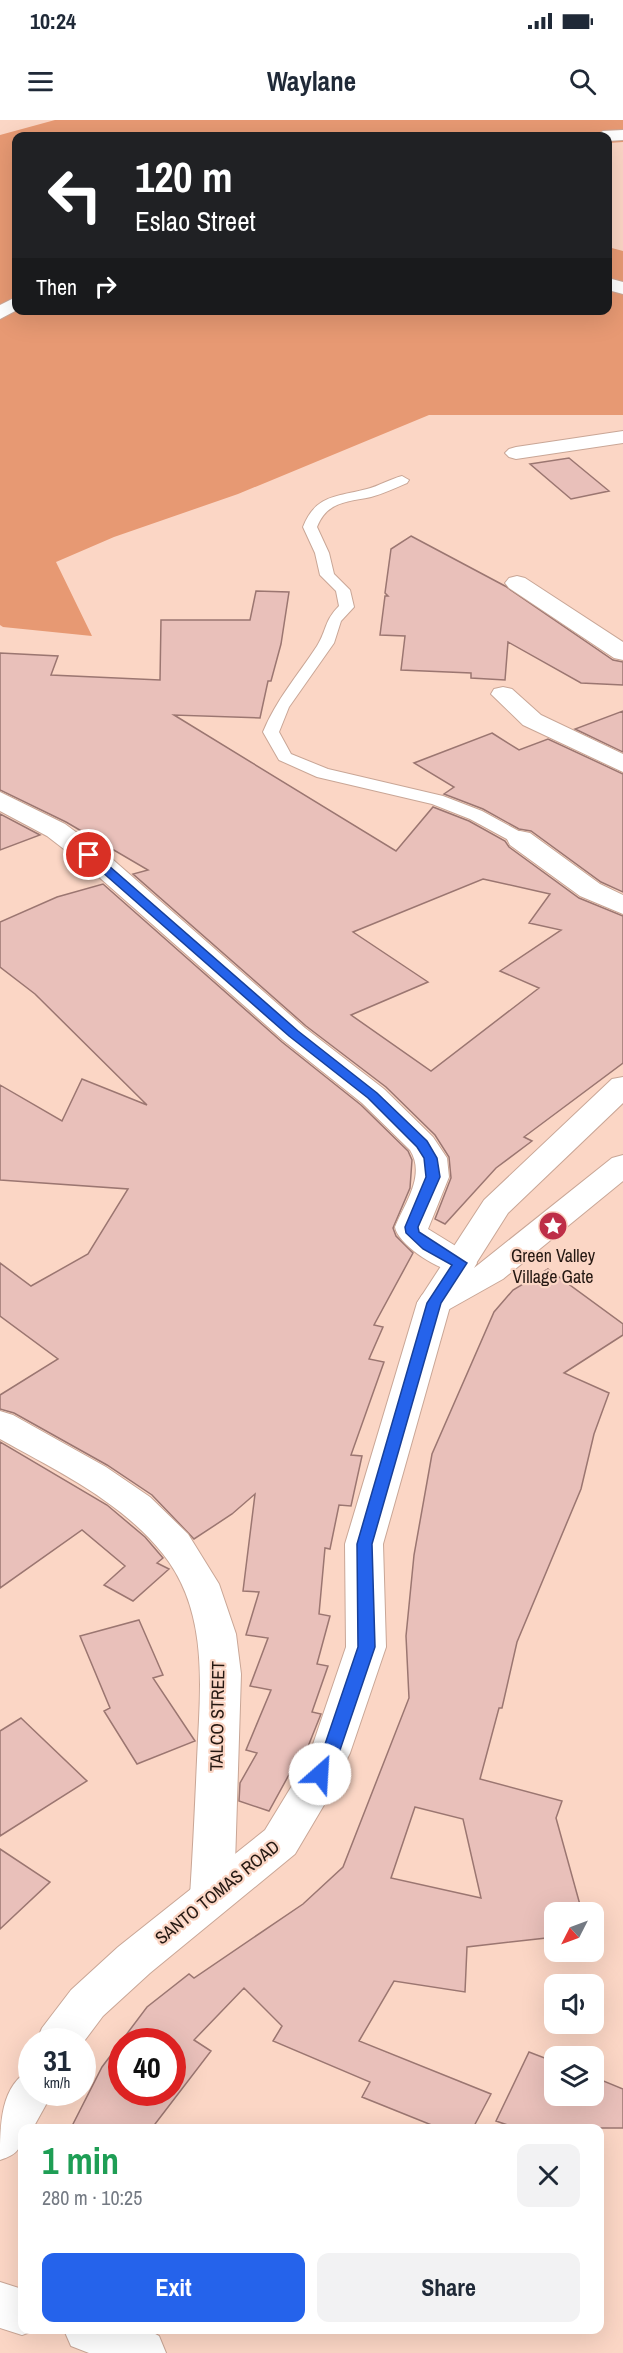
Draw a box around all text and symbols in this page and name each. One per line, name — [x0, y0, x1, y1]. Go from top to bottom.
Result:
text: 10:24 — [30, 6, 76, 36]
text: Waylane — [267, 63, 356, 99]
icon: menu — [24, 65, 57, 98]
icon: search — [566, 65, 599, 98]
text: 120 m — [135, 149, 233, 205]
icon: left — [36, 156, 114, 234]
text: Eslao Street — [135, 203, 256, 239]
icon: right — [89, 270, 122, 303]
text: Then — [36, 272, 77, 302]
pin — [63, 829, 114, 880]
icon: arrive — [72, 838, 105, 871]
place icon: Green Valley Village Gate — [537, 1210, 569, 1242]
place label: Green Valley Village Gate — [511, 1243, 596, 1289]
street label: TALCO STREET — [204, 1661, 230, 1771]
position arrow — [288, 1742, 352, 1806]
street label: SANTO TOMAS ROAD — [150, 1834, 284, 1950]
north arrow — [544, 1902, 604, 1962]
map controls — [544, 1902, 604, 2106]
button: sound — [544, 1974, 604, 2034]
speed limit sign: 40 — [108, 2028, 186, 2106]
text: 31 — [43, 2040, 71, 2080]
button: layers — [544, 2046, 604, 2106]
text: km/h — [44, 2072, 70, 2093]
text: 1 min — [42, 2137, 119, 2185]
button: close — [517, 2144, 580, 2207]
text: 280 m · 10:25 — [42, 2184, 142, 2211]
button: Exit — [42, 2253, 305, 2322]
button: Share — [317, 2253, 580, 2322]

